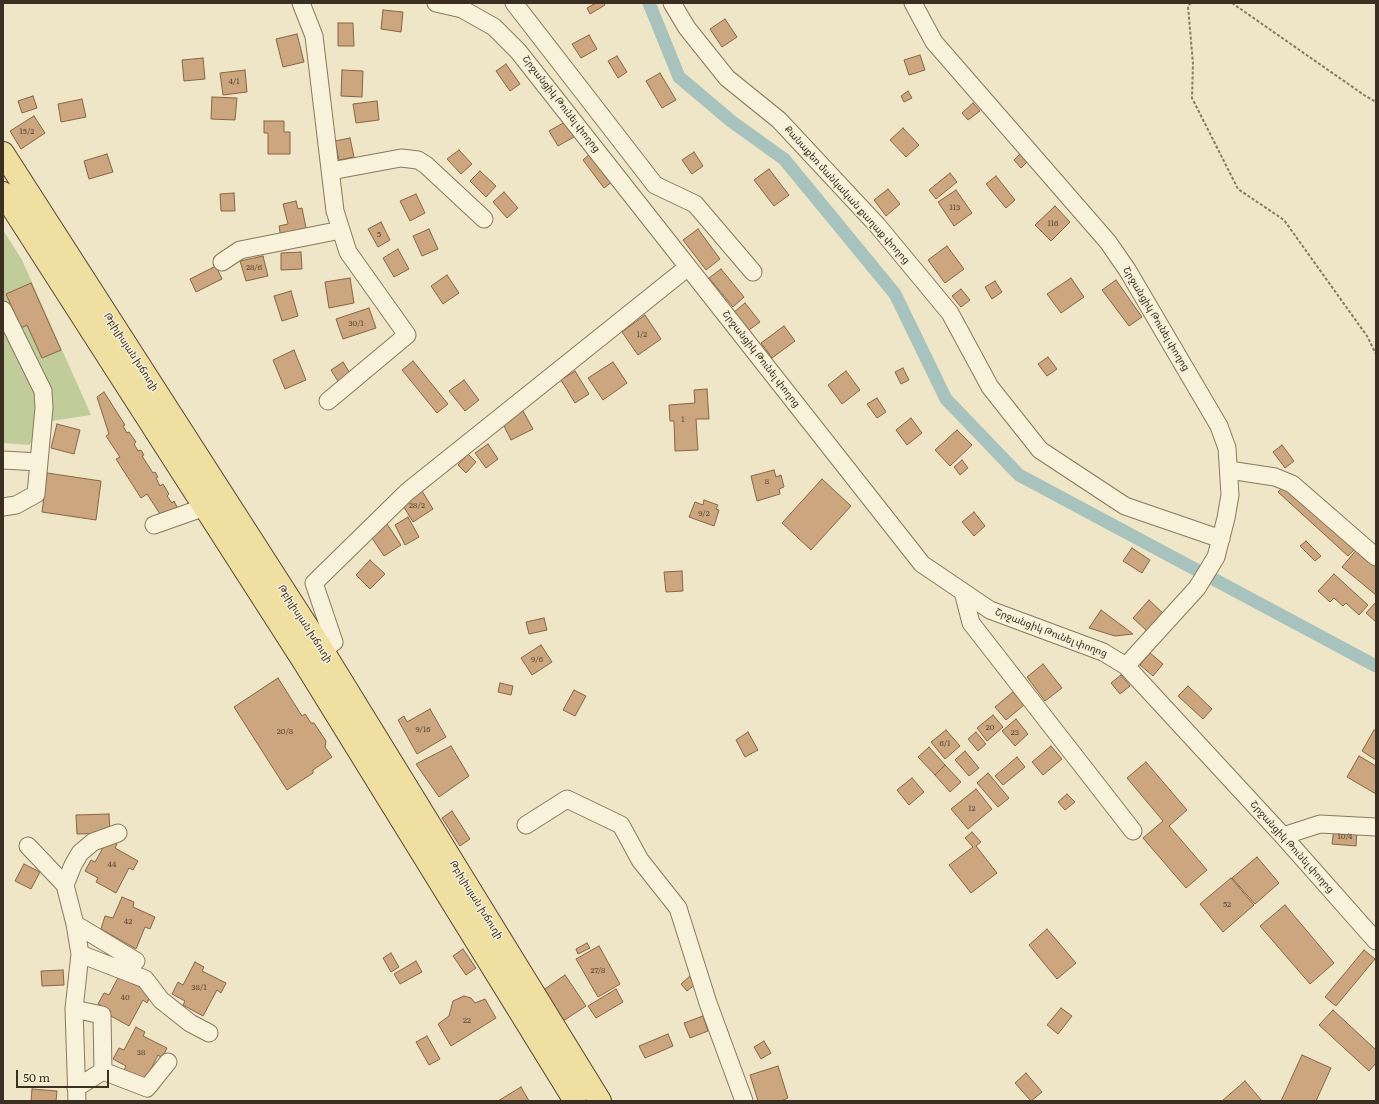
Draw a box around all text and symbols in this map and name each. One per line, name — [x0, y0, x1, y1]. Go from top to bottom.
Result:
street label: Շրջանցիկ Թունել փողոց — [519, 53, 603, 155]
house number: 4/1 — [228, 77, 240, 87]
street label: Քանաքեռ մանկական քաղաք փողոց — [782, 124, 912, 266]
house number: 15/2 — [20, 127, 34, 137]
house number: 113 — [950, 203, 960, 213]
house number: 116 — [1048, 219, 1058, 229]
house number: 5 — [377, 230, 381, 240]
house number: 28/6 — [246, 263, 262, 273]
street label: Շրջանցիկ Թունել փողոց — [1120, 265, 1192, 373]
street label: Շրջանցիկ Թունել փողոց — [719, 308, 803, 410]
street label: Թբիլիսյան խճուղի — [101, 311, 161, 393]
house number: 30/1 — [348, 319, 364, 329]
house number: 1/2 — [637, 330, 647, 340]
house number: 1 — [681, 415, 685, 425]
house number: 8 — [765, 477, 769, 487]
house number: 28/2 — [409, 501, 425, 511]
house number: 9/2 — [698, 509, 710, 519]
street label: Թբիլիսյան խճուղի — [275, 583, 335, 665]
street label: Շրջանցիկ Թունել փողոց — [993, 606, 1109, 660]
house number: 9/6 — [531, 655, 543, 665]
house number: 20 — [986, 723, 994, 733]
house number: 9/16 — [415, 725, 431, 735]
house number: 20/8 — [277, 727, 293, 737]
house number: 23 — [1011, 728, 1019, 738]
house number: 6/1 — [940, 739, 950, 749]
street label: Շրջանցիկ Թունել փողոց — [1248, 799, 1336, 895]
house number: 12 — [968, 804, 976, 814]
house number: 10/4 — [1338, 832, 1352, 842]
street label: Թբիլիսյան խճուղի — [447, 858, 505, 942]
house number: 44 — [108, 860, 116, 870]
house number: 52 — [1223, 900, 1231, 910]
house number: 42 — [124, 917, 132, 927]
house number: 27/8 — [590, 966, 606, 976]
house number: 38/1 — [191, 983, 207, 993]
house number: 40 — [120, 993, 130, 1003]
house number: 22 — [463, 1016, 471, 1026]
house number: 38 — [137, 1048, 145, 1058]
scale bar — [18, 1062, 111, 1088]
text: 50 m — [23, 1068, 50, 1086]

